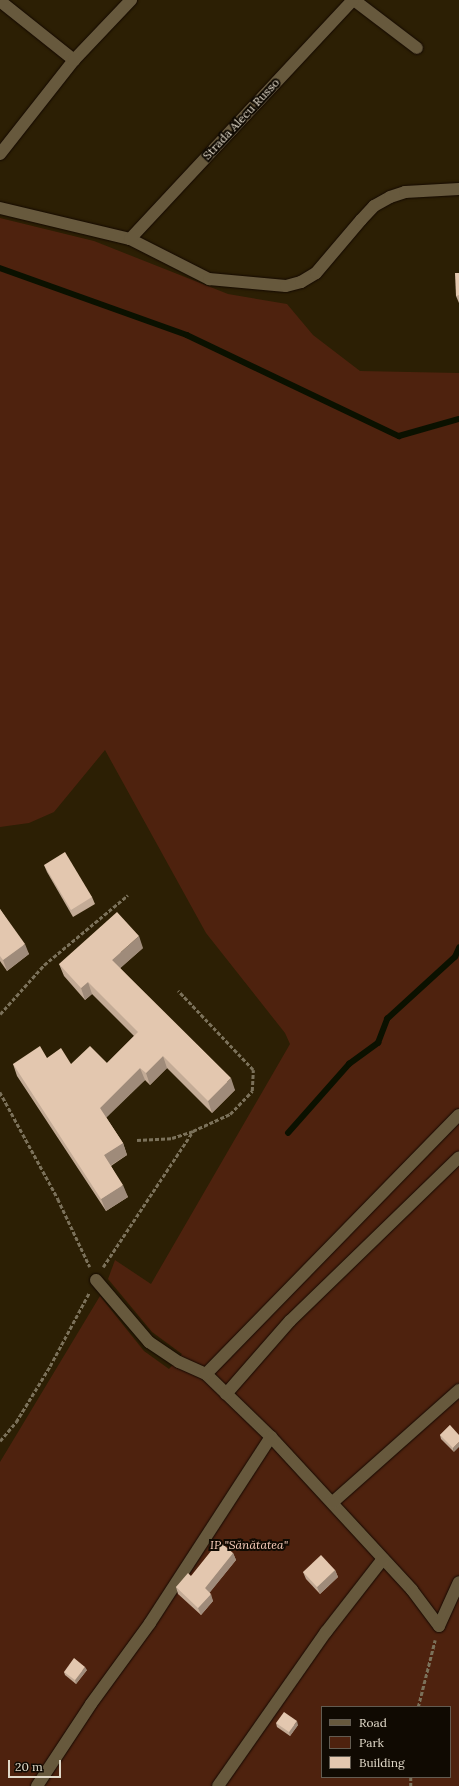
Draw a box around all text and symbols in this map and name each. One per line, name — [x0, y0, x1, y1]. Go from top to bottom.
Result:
street label: Strada Alecu Russo — [200, 75, 282, 163]
park label: IP "Sănătatea" — [210, 1538, 288, 1552]
legend — [321, 1706, 451, 1778]
text: Road — [359, 1715, 387, 1730]
text: Park — [359, 1735, 384, 1750]
scale bar — [10, 1752, 63, 1778]
text: Building — [359, 1755, 405, 1770]
text: 20 m — [15, 1759, 43, 1774]

